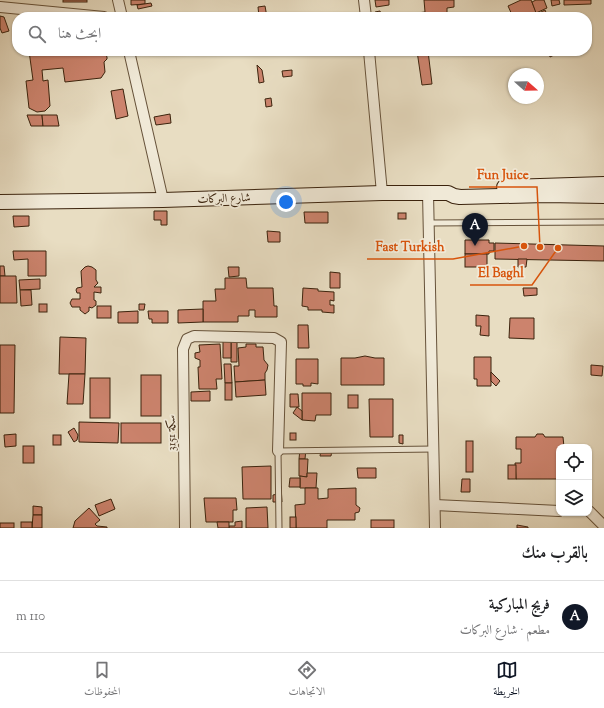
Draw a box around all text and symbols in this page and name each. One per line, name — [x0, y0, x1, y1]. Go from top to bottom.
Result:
search box — [12, 12, 592, 56]
icon: search — [26, 23, 48, 45]
text: ابحث هنا — [58, 24, 101, 45]
north arrow — [508, 68, 544, 104]
callout: Fun Juice — [469, 162, 537, 187]
text: Fun Juice — [477, 167, 529, 185]
street label: شارع البركات — [197, 189, 251, 210]
your location — [276, 192, 296, 212]
pin: A — [462, 213, 488, 246]
callout: Fast Turkish — [367, 234, 453, 259]
text: Fast Turkish — [375, 239, 445, 257]
callout: El Baghl — [470, 260, 532, 285]
text: El Baghl — [478, 265, 524, 283]
street label: سكة 3151 — [163, 415, 181, 451]
map controls — [556, 444, 592, 516]
button: locate — [556, 444, 592, 480]
button: layers — [556, 480, 592, 516]
text: بالقرب منك — [522, 542, 588, 566]
text: فريج المباركية — [489, 595, 550, 616]
text: 110 m — [16, 608, 45, 626]
text: A — [570, 608, 580, 626]
text: مطعم · شارع البركات — [460, 622, 550, 640]
tab: المحفوظات — [84, 659, 120, 702]
tab: الاتجاهات — [288, 659, 325, 702]
tab: الخريطة — [493, 659, 520, 702]

